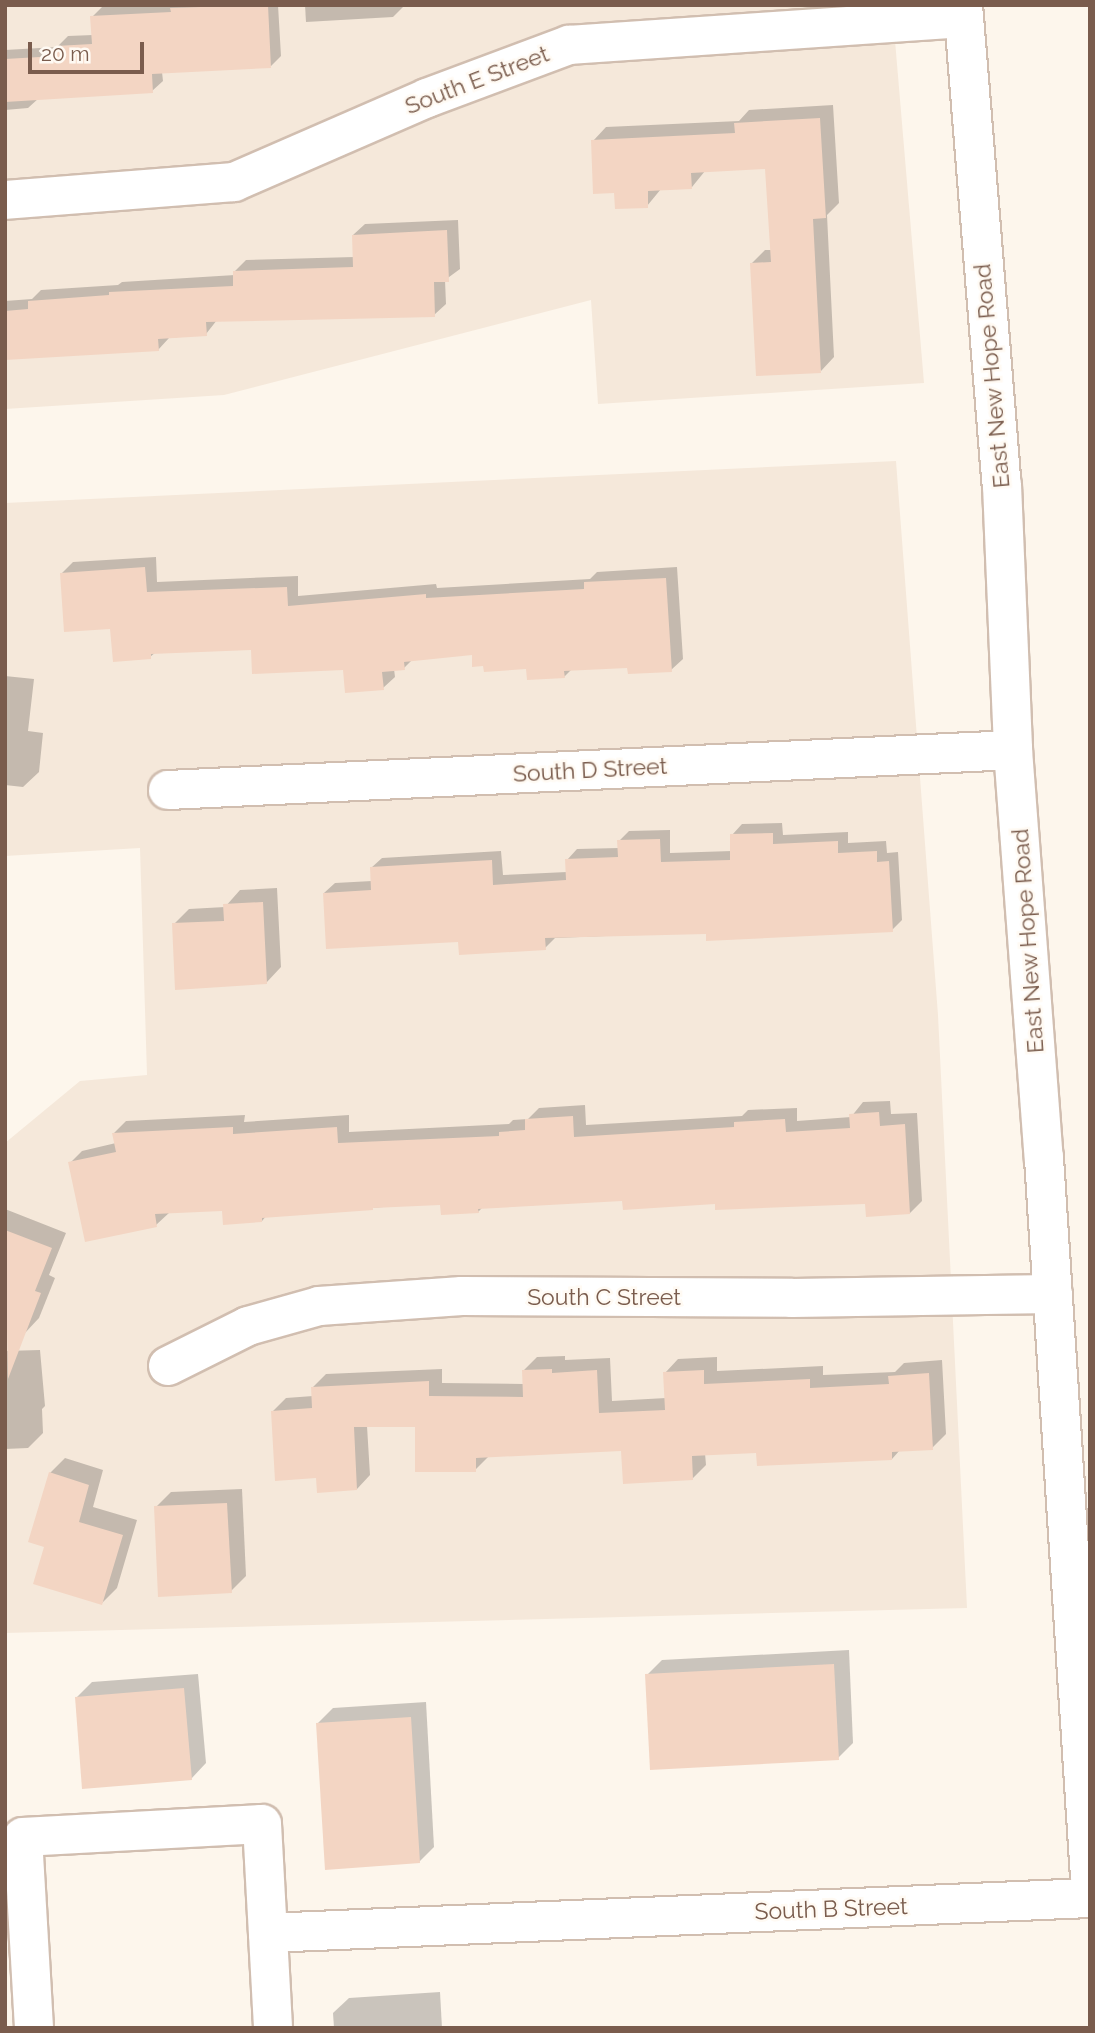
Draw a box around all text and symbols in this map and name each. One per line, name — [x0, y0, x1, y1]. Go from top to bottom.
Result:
scale bar — [32, 28, 147, 72]
street label: South E Street — [401, 40, 553, 120]
text: 20 m — [41, 41, 89, 66]
street label: East New Hope Road — [968, 262, 1016, 490]
street label: South D Street — [512, 752, 668, 788]
street label: East New Hope Road — [1006, 827, 1050, 1055]
street label: South C Street — [527, 1283, 681, 1311]
street label: South B Street — [754, 1893, 908, 1925]

